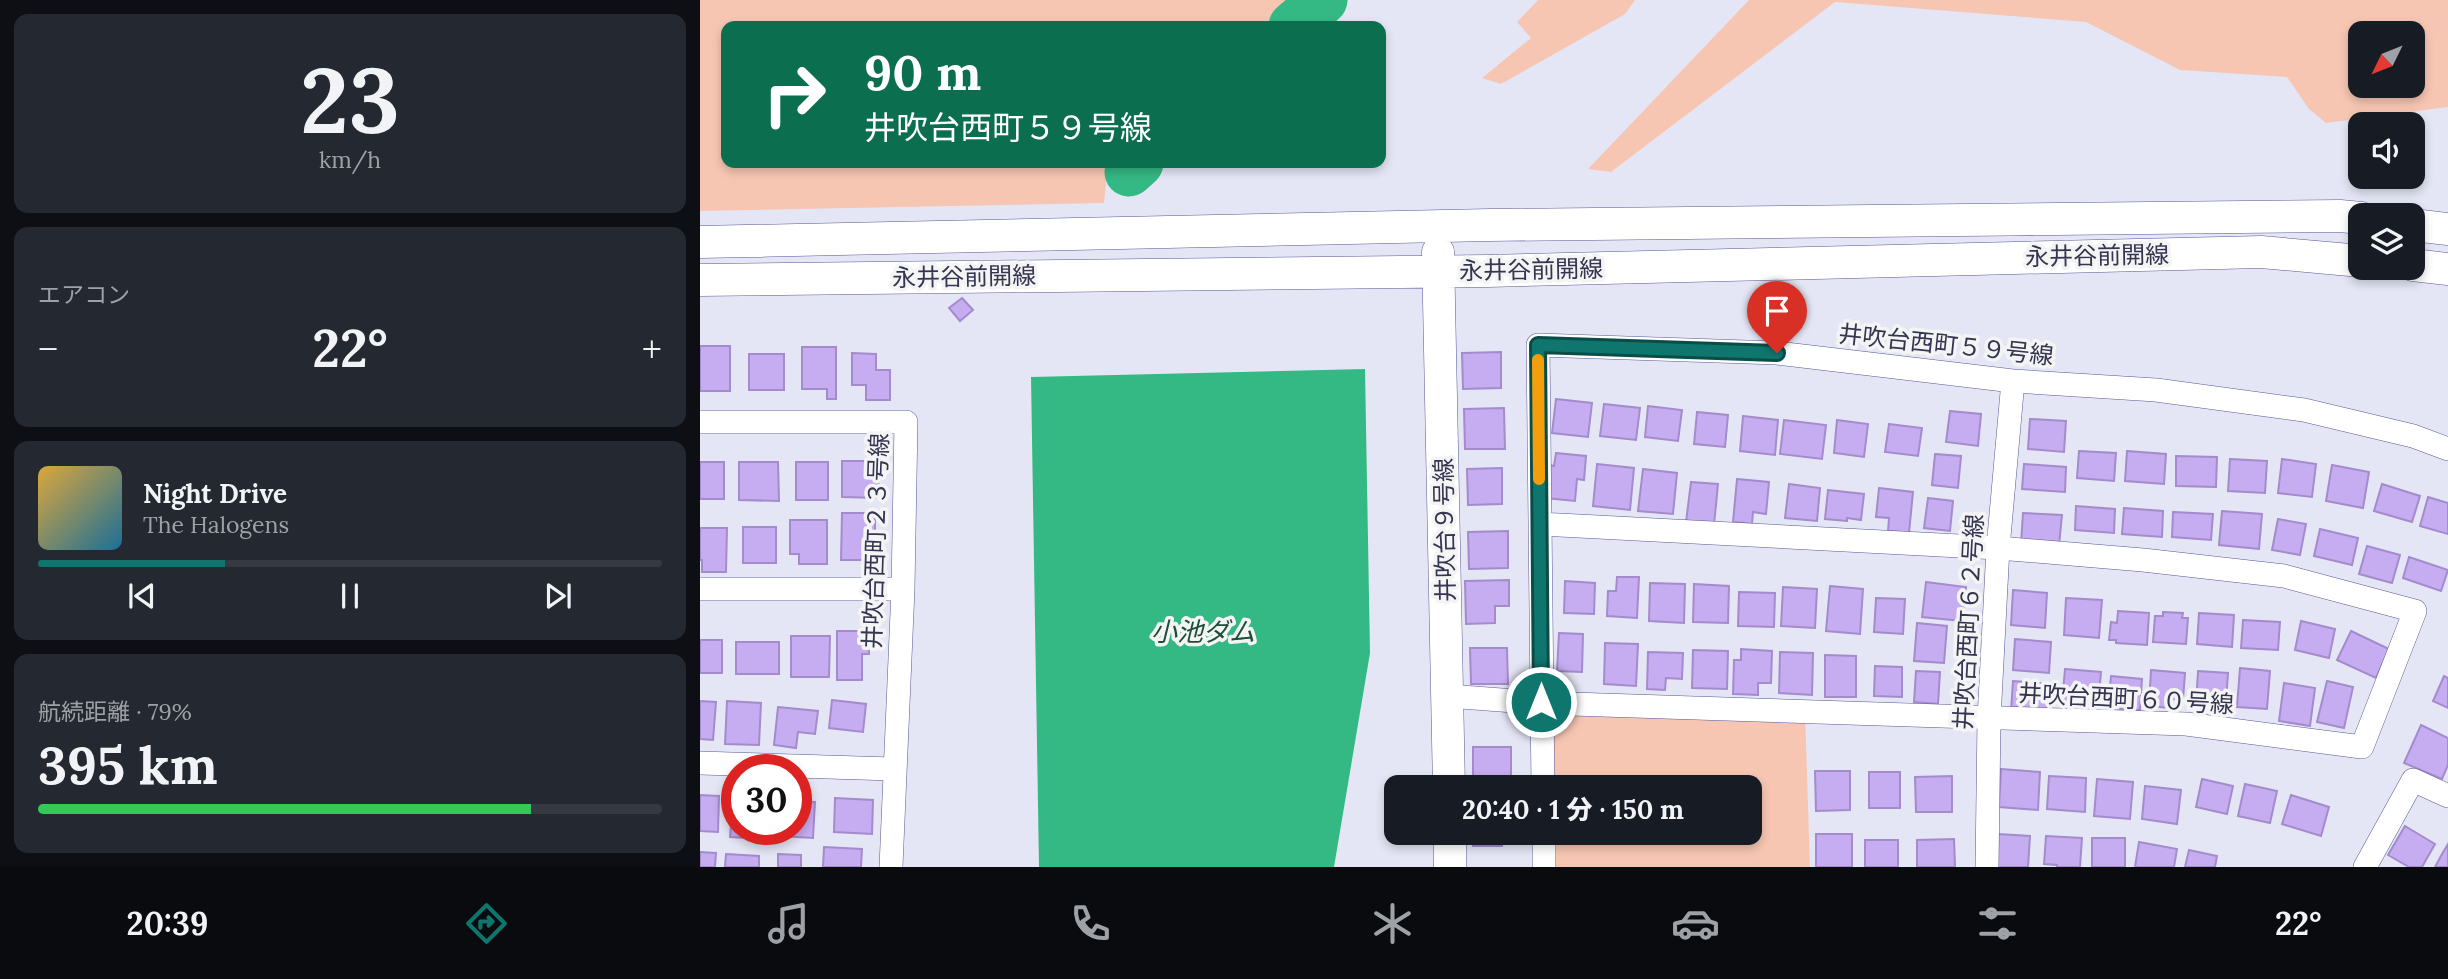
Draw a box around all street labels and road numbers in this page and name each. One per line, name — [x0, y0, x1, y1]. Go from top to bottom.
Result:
street label: 永井谷前開線 — [2025, 239, 2169, 272]
street label: 永井谷前開線 — [1459, 253, 1603, 286]
street label: 永井谷前開線 — [892, 260, 1036, 293]
street label: 井吹台西町５９号線 — [1837, 318, 2055, 371]
street label: 井吹台西町２３号線 — [856, 433, 895, 649]
street label: 井吹台９号線 — [1428, 458, 1461, 602]
street label: 井吹台西町６２号線 — [1947, 513, 1990, 731]
street label: 井吹台西町６０号線 — [2017, 677, 2235, 720]

